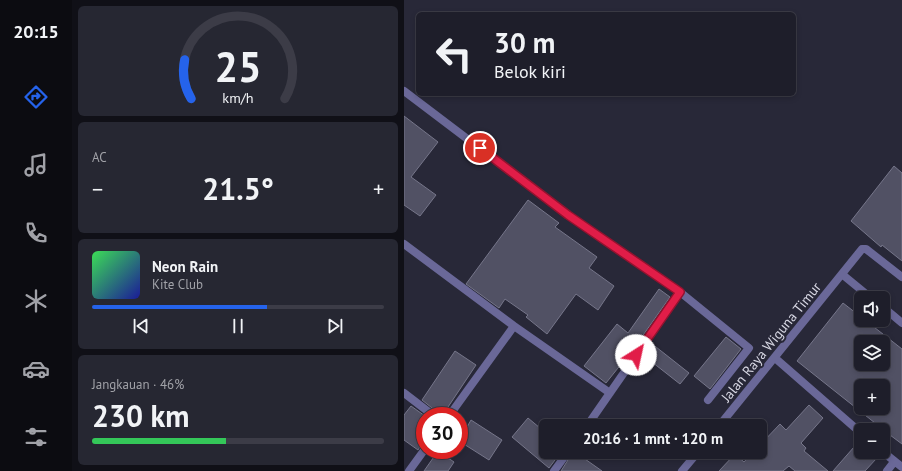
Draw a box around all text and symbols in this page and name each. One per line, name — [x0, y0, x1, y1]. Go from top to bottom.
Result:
text: 20:15 — [13, 20, 59, 43]
text: 30 m — [494, 24, 555, 61]
icon: left — [428, 28, 480, 80]
text: 25 — [214, 40, 262, 93]
text: Belok kiri — [494, 60, 566, 83]
icon: directions — [22, 83, 50, 111]
text: km/h — [222, 88, 254, 107]
pin — [463, 131, 497, 165]
icon: arrive — [469, 137, 491, 159]
text: AC — [92, 149, 107, 166]
icon: music — [22, 151, 50, 179]
text: 21.5° — [202, 169, 274, 208]
text: − — [92, 175, 103, 203]
text: + — [373, 175, 384, 203]
icon: phone — [22, 219, 50, 247]
text: Neon Rain — [152, 257, 218, 276]
text: Kite Club — [152, 276, 203, 293]
street label: Jalan Raya Wiguna Timur — [716, 278, 825, 406]
icon: climate — [22, 287, 50, 315]
map controls — [854, 291, 890, 459]
button: sound — [854, 291, 890, 327]
icon: previous — [130, 315, 152, 337]
icon: pause — [227, 315, 249, 337]
icon: next — [324, 315, 346, 337]
position arrow — [615, 334, 657, 376]
button: layers — [854, 335, 890, 371]
icon: car — [22, 355, 50, 383]
text: Jangkauan · 46% — [92, 376, 184, 393]
button: + — [854, 379, 890, 415]
text: 230 km — [92, 396, 190, 435]
speed limit sign: 30 — [416, 407, 468, 459]
icon: filters — [22, 423, 50, 451]
button: − — [854, 423, 890, 459]
text: 20:16 · 1 mnt · 120 m — [583, 429, 723, 448]

